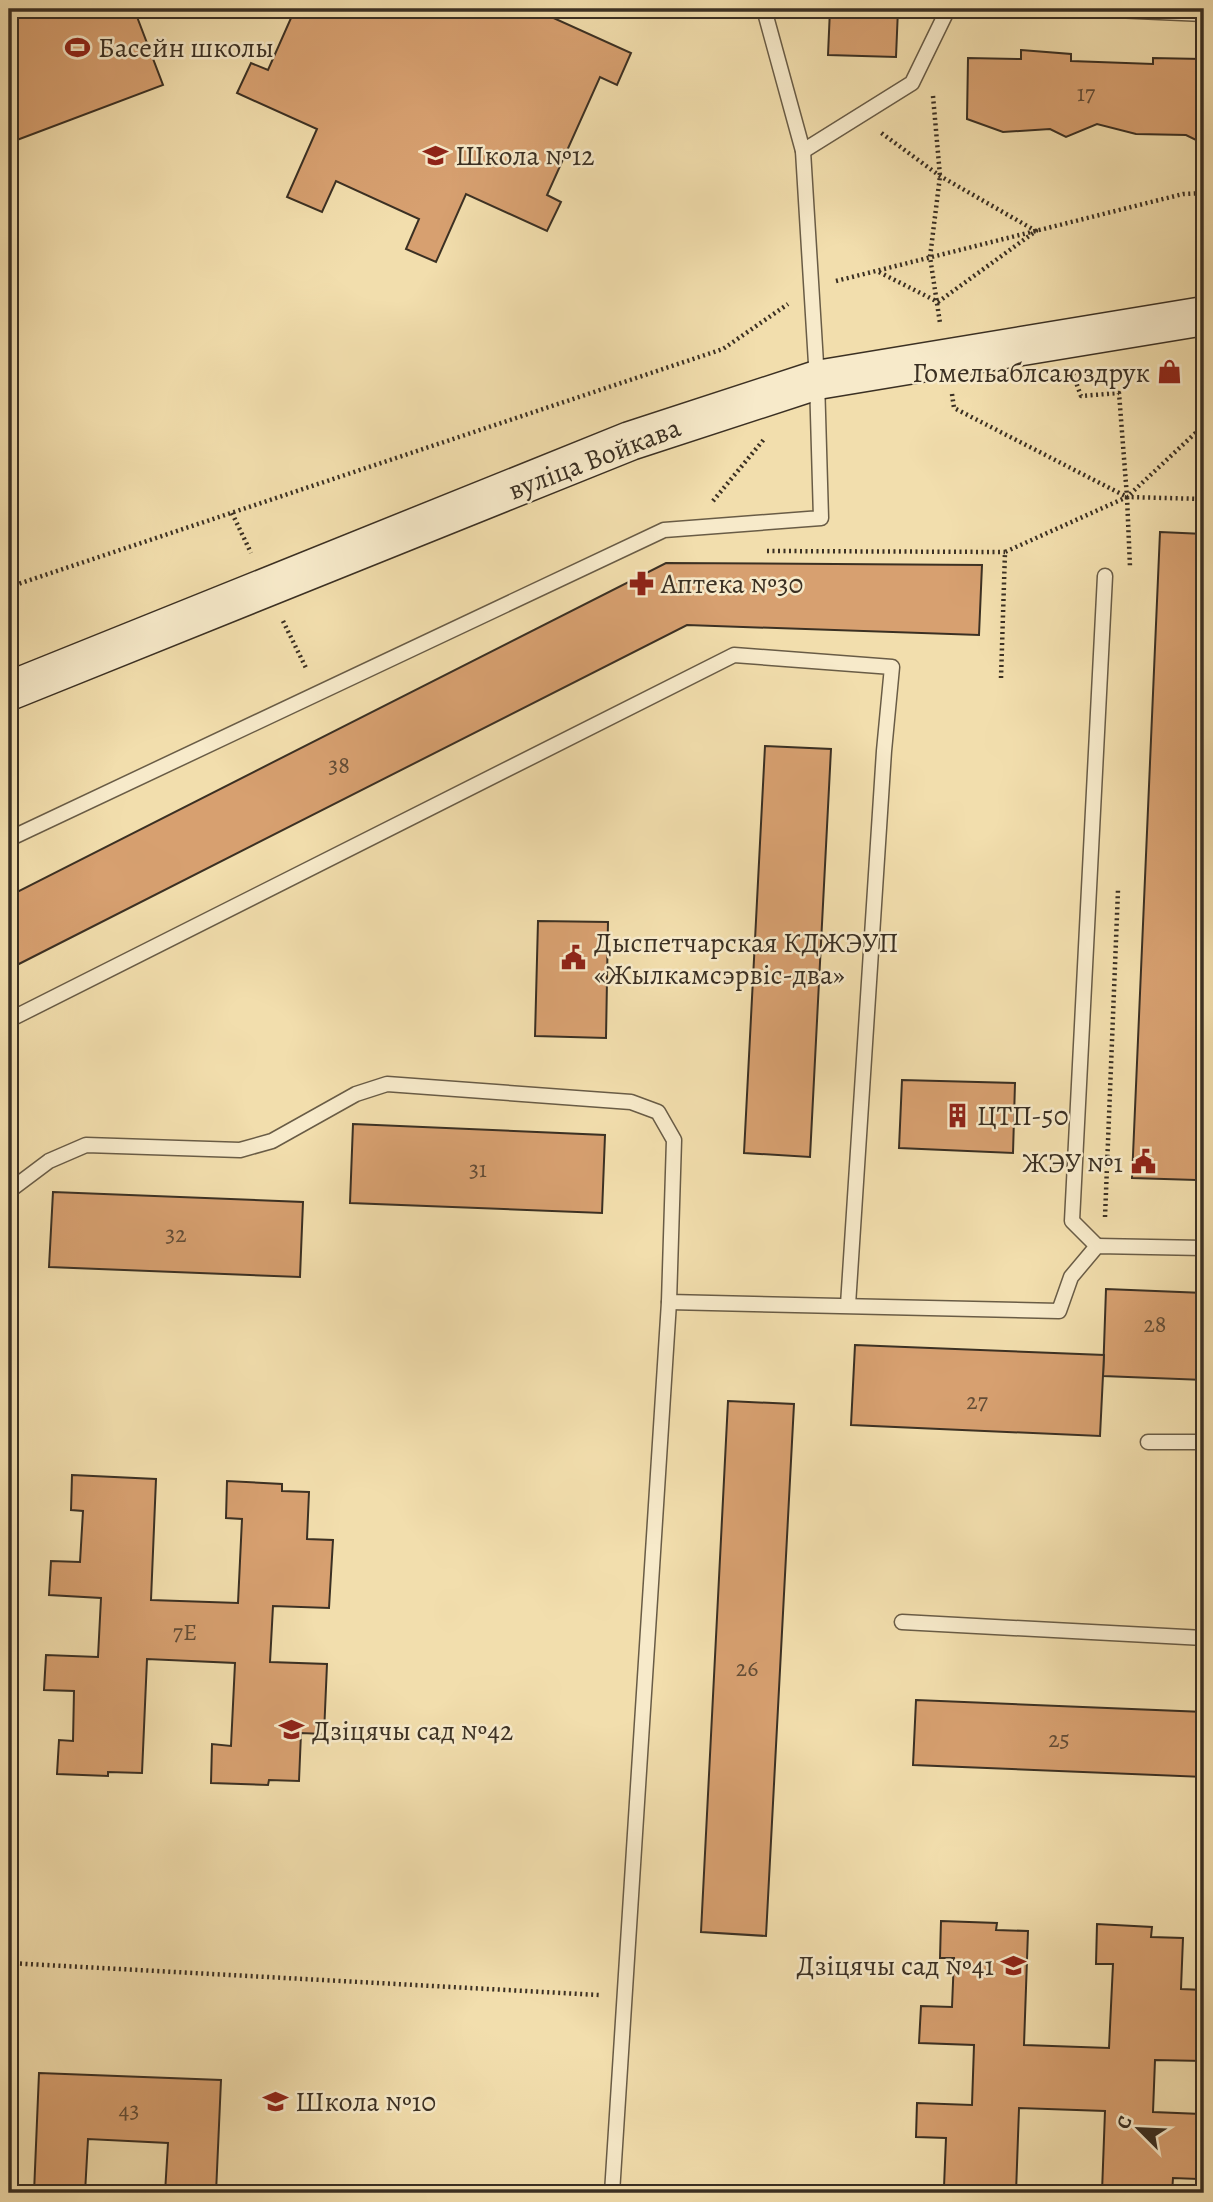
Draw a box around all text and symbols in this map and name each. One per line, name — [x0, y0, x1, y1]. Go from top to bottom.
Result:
place label: Басейн школы — [98, 29, 274, 67]
sports icon: Басейн школы — [64, 33, 92, 61]
house number: 17 — [1077, 77, 1096, 109]
place label: Школа №12 — [455, 137, 595, 175]
school or university icon: Школа №12 — [421, 141, 449, 169]
place label: Гомельаблсаюздрук — [912, 354, 1150, 392]
shop icon: Гомельаблсаюздрук — [1156, 358, 1184, 386]
street label: вуліца Войкава — [503, 409, 686, 509]
place label: Аптека №30 — [660, 565, 804, 603]
pharmacy icon: Аптека №30 — [627, 569, 655, 597]
house number: 38 — [328, 749, 350, 781]
place label: Дыспетчарская КДЖЭУП «Жылкамсэрвіс-два» — [594, 924, 898, 994]
public building icon: Дыспетчарская КДЖЭУП «Жылкамсэрвіс-два» — [560, 944, 588, 972]
place label: ЦТП-50 — [977, 1097, 1069, 1135]
building icon: ЦТП-50 — [943, 1101, 971, 1129]
place label: ЖЭУ №1 — [1022, 1144, 1123, 1182]
public building icon: ЖЭУ №1 — [1129, 1148, 1157, 1176]
house number: 31 — [469, 1153, 487, 1185]
house number: 32 — [165, 1218, 187, 1250]
house number: 28 — [1143, 1308, 1167, 1340]
house number: 27 — [966, 1385, 989, 1417]
house number: 7Е — [173, 1616, 197, 1648]
house number: 26 — [736, 1652, 758, 1684]
place label: Дзіцячы сад №42 — [312, 1712, 513, 1750]
school or university icon: Дзіцячы сад №42 — [278, 1716, 306, 1744]
house number: 25 — [1048, 1723, 1070, 1755]
place label: Дзіцячы сад №41 — [797, 1947, 994, 1985]
school or university icon: Дзіцячы сад №41 — [1000, 1951, 1028, 1979]
place label: Школа №10 — [295, 2083, 436, 2121]
school or university icon: Школа №10 — [261, 2087, 289, 2115]
house number: 43 — [119, 2094, 139, 2126]
north arrow — [1104, 2094, 1174, 2164]
text: С — [1110, 2112, 1139, 2133]

